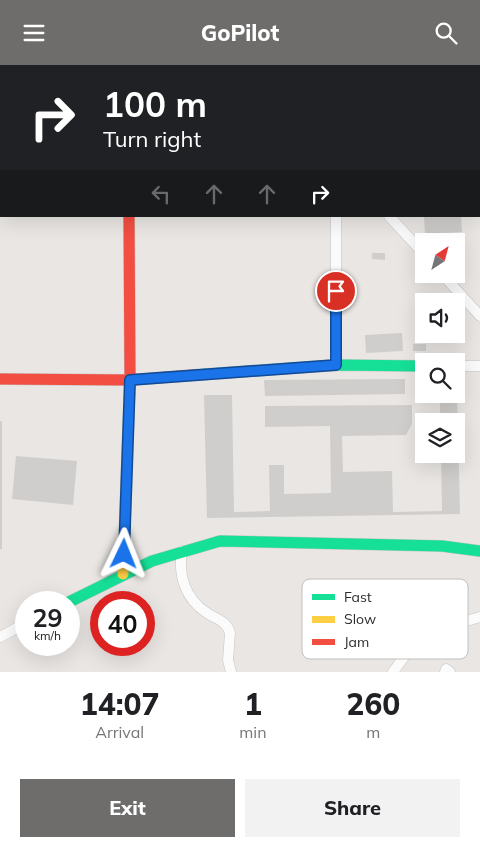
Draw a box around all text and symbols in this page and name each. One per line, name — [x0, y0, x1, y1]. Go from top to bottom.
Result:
icon: menu — [20, 19, 48, 47]
text: GoPilot — [201, 19, 279, 47]
icon: search — [432, 19, 460, 47]
text: 100 m — [103, 82, 207, 126]
icon: right — [20, 85, 85, 150]
text: Turn right — [103, 125, 201, 153]
icon: left — [147, 180, 175, 208]
icon: ahead — [200, 180, 228, 208]
icon: ahead — [253, 180, 281, 208]
icon: right — [306, 180, 334, 208]
north arrow — [415, 233, 465, 283]
map controls — [415, 233, 465, 463]
pin — [315, 270, 357, 312]
icon: arrive — [322, 277, 350, 305]
button: sound — [415, 293, 465, 343]
button: search — [415, 353, 465, 403]
button: layers — [415, 413, 465, 463]
position arrow — [97, 527, 149, 579]
legend — [302, 579, 468, 659]
text: Fast — [344, 588, 372, 606]
speed limit sign: 40 — [90, 591, 155, 656]
text: 29 — [32, 602, 63, 633]
text: Slow — [344, 610, 376, 628]
text: km/h — [34, 628, 61, 643]
text: Jam — [344, 633, 369, 651]
text: 14:07 — [80, 685, 160, 723]
text: 1 — [244, 685, 262, 723]
text: 260 — [346, 685, 400, 723]
text: Arrival — [95, 722, 144, 742]
text: min — [239, 722, 267, 742]
text: m — [366, 722, 380, 742]
button: Exit — [20, 779, 235, 837]
button: Share — [245, 779, 460, 837]

